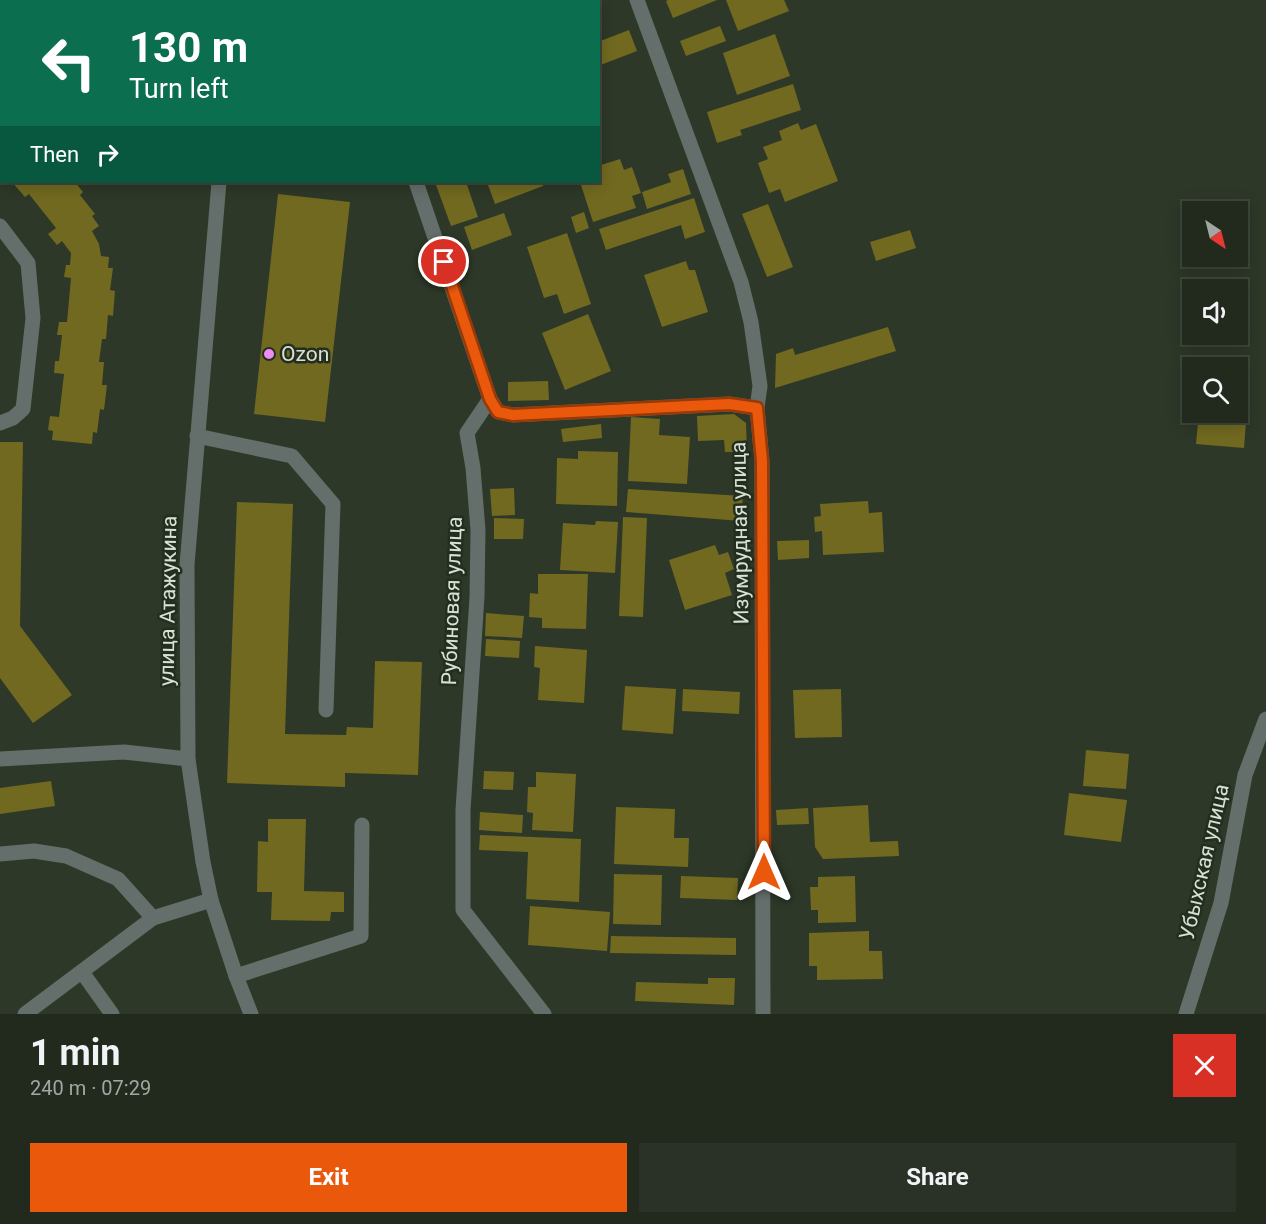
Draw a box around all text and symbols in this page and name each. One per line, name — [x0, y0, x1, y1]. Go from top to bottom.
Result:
text: 130 m — [129, 23, 248, 72]
icon: left — [30, 24, 108, 102]
text: Turn left — [129, 73, 229, 105]
icon: right — [91, 138, 124, 171]
text: Then — [30, 142, 79, 167]
north arrow — [1182, 201, 1248, 267]
map controls — [1182, 201, 1248, 423]
pin — [418, 236, 469, 287]
icon: arrive — [427, 245, 460, 278]
button: sound — [1182, 279, 1248, 345]
place label: Ozon — [281, 342, 329, 366]
marker: Ozon — [262, 347, 276, 361]
button: search — [1182, 357, 1248, 423]
street label: Изумрудная улица — [726, 441, 754, 625]
street label: улица Атажукина — [155, 516, 181, 686]
street label: Рубиновая улица — [437, 516, 467, 686]
street label: Убыхская улица — [1174, 782, 1234, 942]
position arrow — [732, 840, 796, 904]
text: 1 min — [30, 1032, 121, 1074]
button: close — [1173, 1034, 1236, 1097]
text: 240 m · 07:29 — [30, 1076, 151, 1100]
button: Exit — [30, 1143, 627, 1212]
button: Share — [639, 1143, 1236, 1212]

